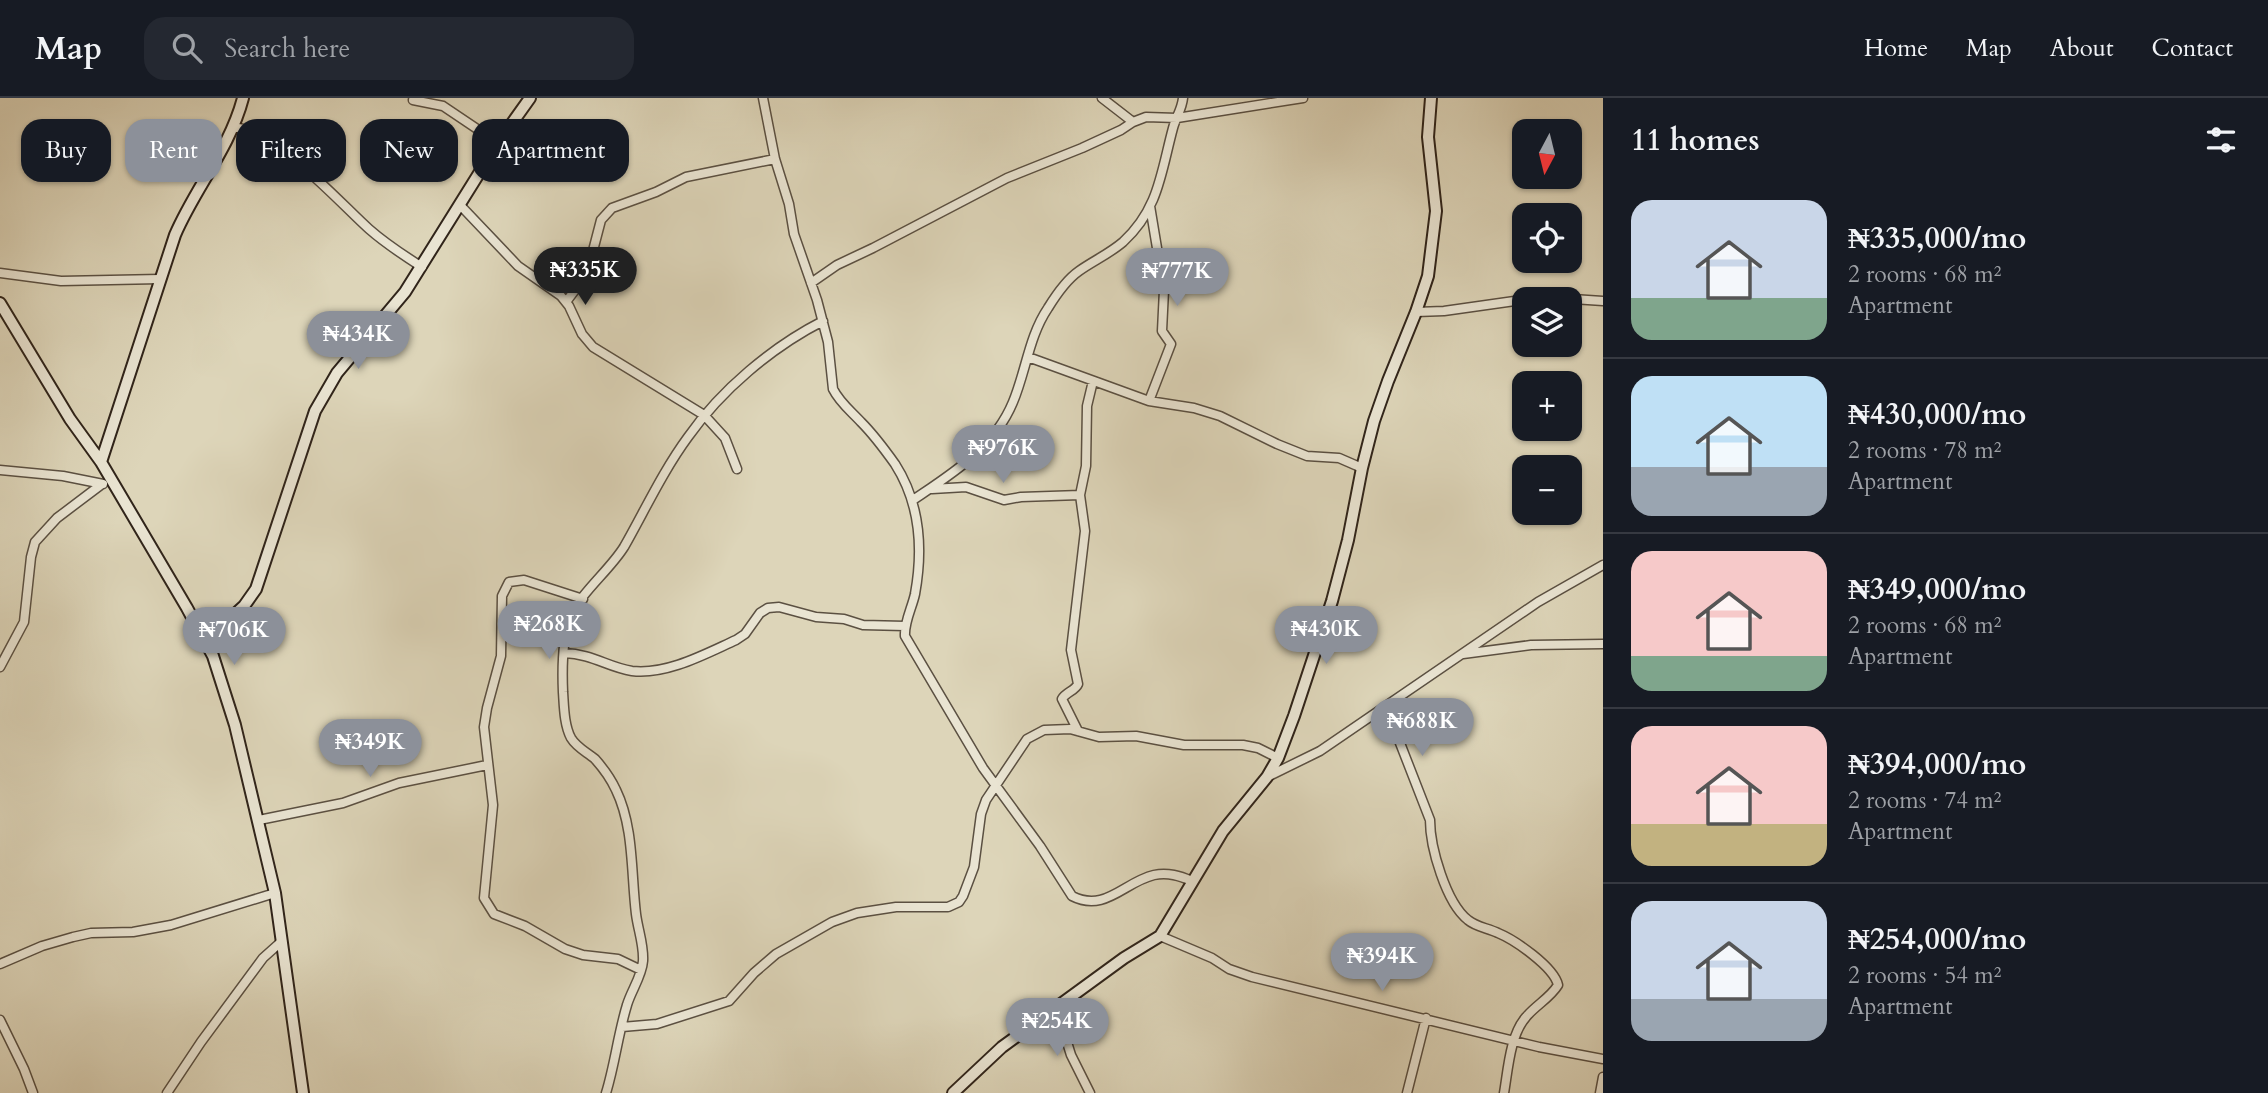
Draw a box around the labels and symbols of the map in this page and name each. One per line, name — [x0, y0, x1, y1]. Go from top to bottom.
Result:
north arrow — [1512, 119, 1582, 189]
pin: ₦335K — [536, 248, 634, 307]
pin: ₦777K — [1128, 248, 1226, 308]
pin: ₦434K — [309, 312, 407, 371]
pin: ₦976K — [954, 426, 1052, 485]
pin: ₦268K — [500, 602, 598, 661]
pin: ₦430K — [1277, 606, 1375, 666]
pin: ₦706K — [185, 608, 283, 667]
pin: ₦688K — [1373, 698, 1471, 758]
pin: ₦349K — [321, 720, 419, 779]
pin: ₦394K — [1333, 934, 1431, 993]
pin: ₦254K — [1008, 998, 1106, 1058]

